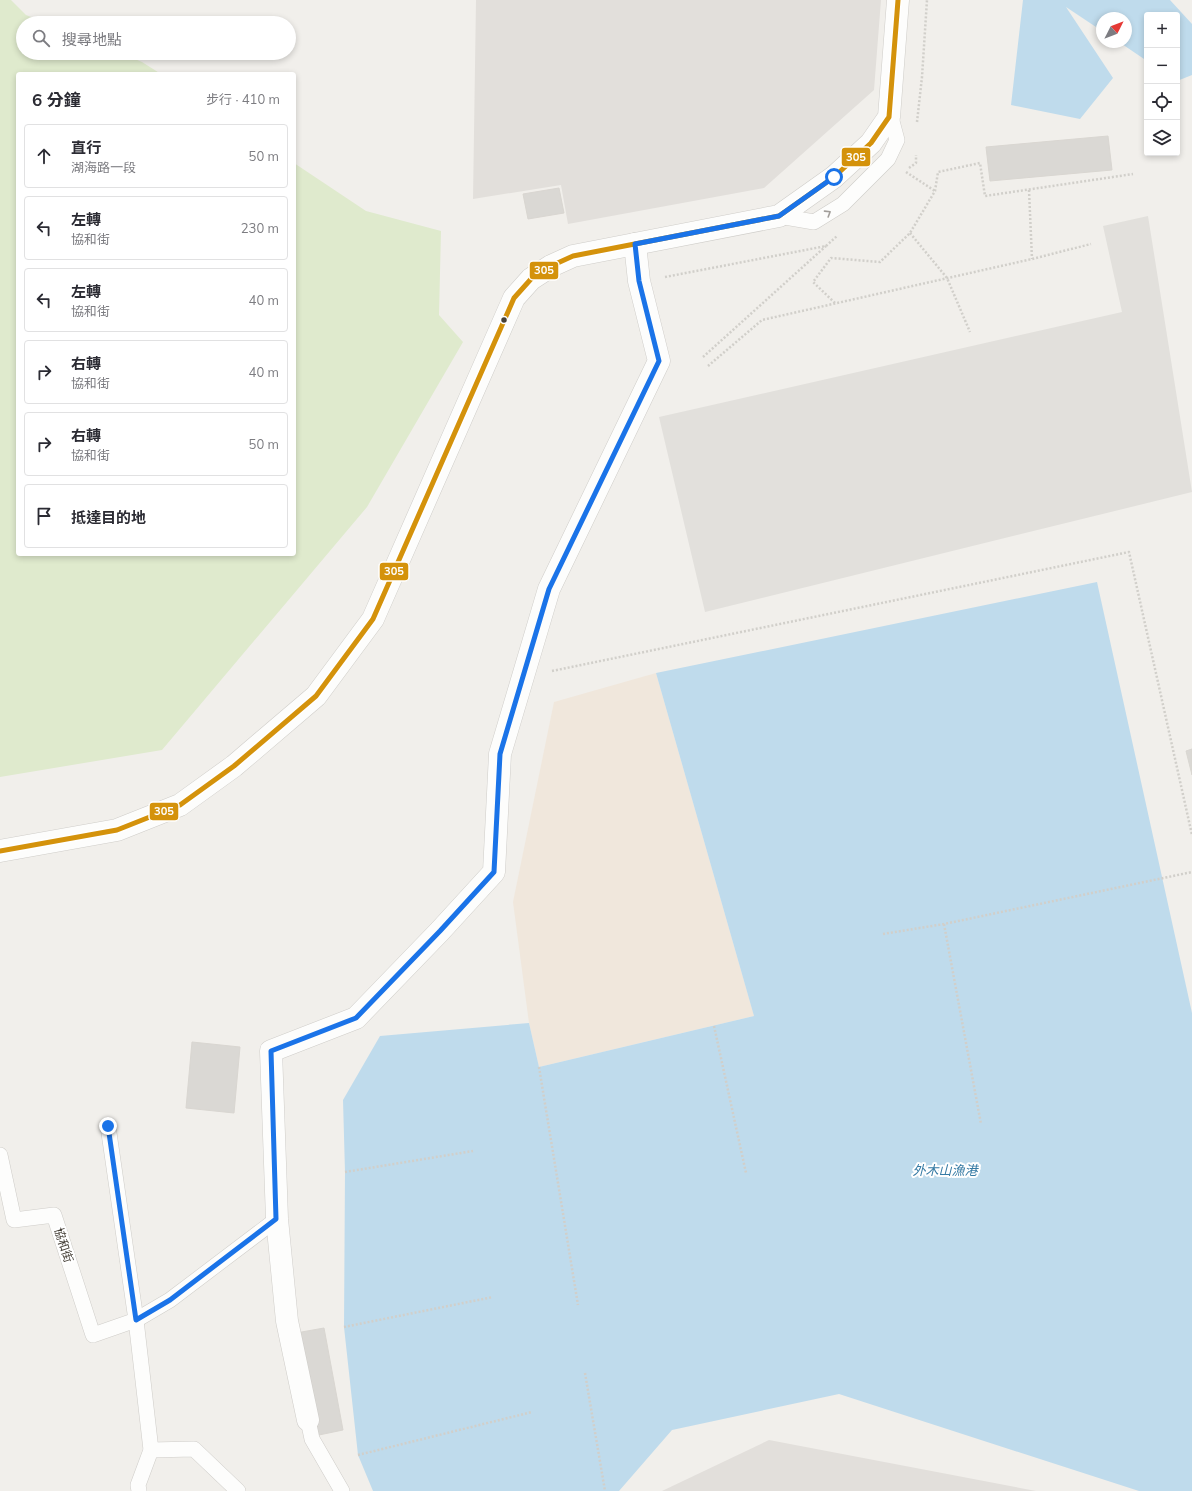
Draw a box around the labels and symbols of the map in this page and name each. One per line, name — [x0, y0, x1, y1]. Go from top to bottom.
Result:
north arrow — [1096, 12, 1132, 48]
line badge: 305 — [841, 147, 871, 167]
text: 305 — [846, 150, 866, 164]
route start — [825, 168, 843, 186]
one-way arrow — [824, 211, 831, 218]
line badge: 305 — [529, 261, 559, 280]
text: 305 — [534, 263, 554, 277]
unlabelled marker — [499, 315, 509, 325]
line badge: 305 — [379, 562, 409, 581]
text: 305 — [384, 564, 404, 578]
line badge: 305 — [149, 802, 179, 821]
text: 305 — [154, 804, 174, 818]
route end — [99, 1117, 117, 1135]
water label: 外木山漁港 — [912, 1162, 979, 1178]
street label: 協和街 — [51, 1226, 77, 1264]

